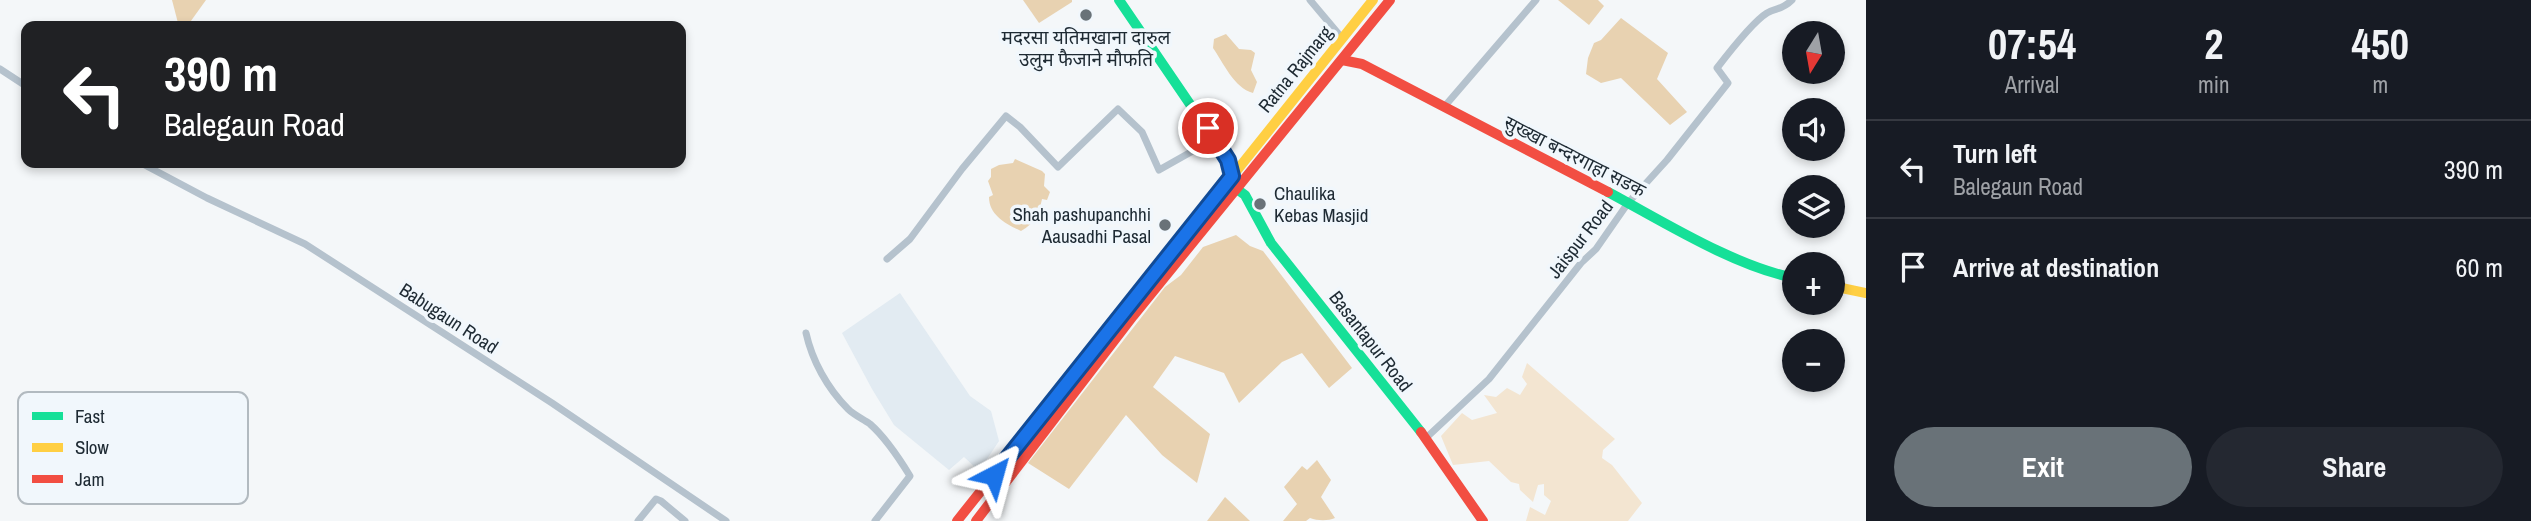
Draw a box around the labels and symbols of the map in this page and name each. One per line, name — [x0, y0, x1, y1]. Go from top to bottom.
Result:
marker: मदरसा यतिमखाना दारुल उलुम फैजाने माैफति — [1078, 7, 1094, 23]
street label: Ratna Rajmarg — [1252, 20, 1338, 118]
north arrow — [1782, 21, 1844, 84]
place label: मदरसा यतिमखाना दारुल उलुम फैजाने माैफति — [1002, 24, 1172, 72]
pin — [1178, 98, 1238, 158]
street label: सुख्खा बन्दरगाहा सडक — [1500, 109, 1651, 203]
place label: Chaulika Kebas Masjid — [1274, 180, 1368, 228]
street label: Jaispur Road — [1541, 194, 1619, 284]
marker: Chaulika Kebas Masjid — [1252, 196, 1268, 212]
place label: Shah pashupanchhi Aausadhi Pasal — [1012, 201, 1151, 249]
marker: Shah pashupanchhi Aausadhi Pasal — [1157, 217, 1173, 233]
street label: Babugaun Road — [395, 276, 503, 360]
street label: Basantapur Road — [1323, 285, 1419, 397]
legend — [18, 392, 248, 504]
text: Fast — [75, 403, 105, 429]
text: Slow — [75, 434, 110, 460]
position arrow — [957, 438, 1031, 512]
text: Jam — [75, 466, 104, 492]

